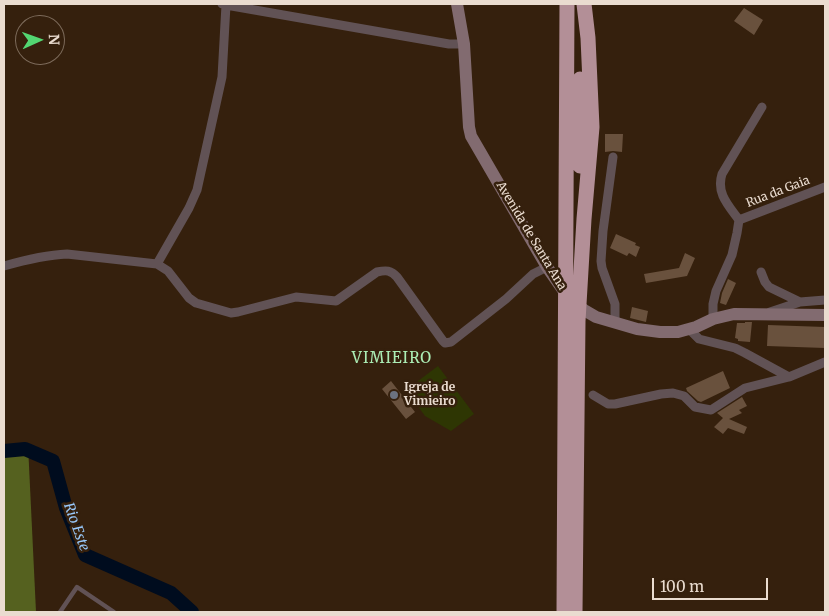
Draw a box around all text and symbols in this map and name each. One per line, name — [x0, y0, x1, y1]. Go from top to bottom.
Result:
north arrow — [15, 15, 65, 65]
text: N — [45, 34, 63, 45]
street label: Rua da Gaia — [744, 173, 812, 211]
street label: Avenida de Santa Ana — [493, 179, 569, 293]
district label: VIMIEIRO — [351, 350, 433, 368]
place label: Igreja de Vimieiro — [404, 381, 455, 409]
marker: Igreja de Vimieiro — [388, 389, 400, 401]
water label: Rio Este — [59, 500, 93, 554]
scale bar — [654, 568, 770, 600]
text: 100 m — [660, 577, 704, 596]

